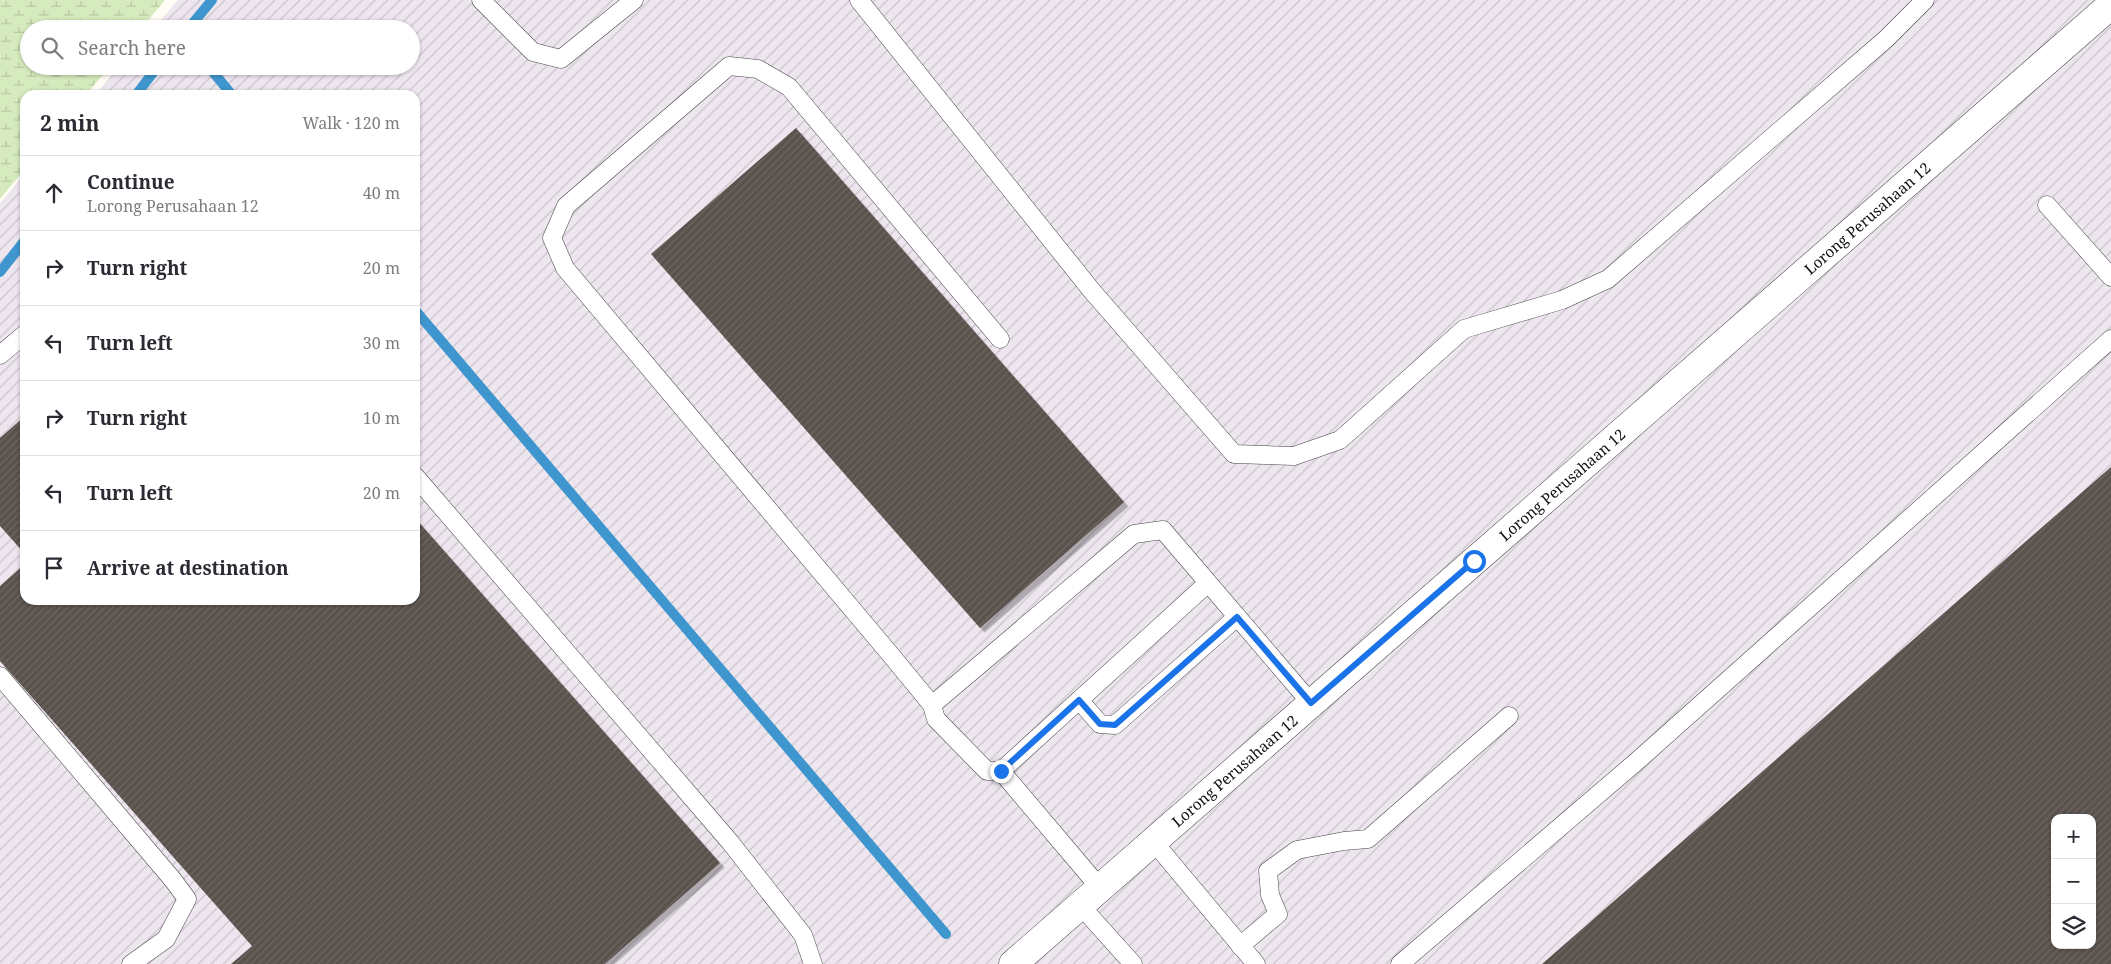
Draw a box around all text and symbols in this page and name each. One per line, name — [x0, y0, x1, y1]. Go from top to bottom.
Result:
search box — [20, 20, 420, 75]
icon: search — [38, 34, 66, 62]
text: Search here — [78, 35, 186, 61]
text: 2 min — [40, 109, 99, 137]
text: Walk · 120 m — [303, 112, 400, 134]
street label: Lorong Perusahaan 12 — [1800, 157, 1934, 279]
text: Continue — [87, 169, 175, 195]
icon: ahead — [40, 179, 68, 207]
text: 40 m — [363, 182, 400, 204]
text: Lorong Perusahaan 12 — [87, 195, 259, 217]
icon: right — [40, 254, 68, 282]
text: Turn right — [87, 255, 187, 281]
text: 20 m — [363, 257, 400, 279]
icon: left — [40, 329, 68, 357]
text: Turn left — [87, 330, 173, 356]
text: 30 m — [363, 332, 400, 354]
icon: right — [40, 404, 68, 432]
text: Turn right — [87, 405, 187, 431]
text: 10 m — [363, 407, 400, 429]
street label: Lorong Perusahaan 12 — [1495, 424, 1629, 545]
icon: left — [40, 479, 68, 507]
text: Turn left — [87, 480, 173, 506]
text: 20 m — [363, 482, 400, 504]
route start — [1463, 550, 1486, 573]
icon: arrive — [40, 554, 68, 582]
text: Arrive at destination — [87, 555, 289, 581]
street label: Lorong Perusahaan 12 — [1167, 710, 1302, 831]
route end — [990, 760, 1013, 783]
map controls — [2051, 814, 2096, 949]
button: + — [2051, 814, 2096, 859]
button: − — [2051, 859, 2096, 904]
button: layers — [2051, 904, 2096, 949]

